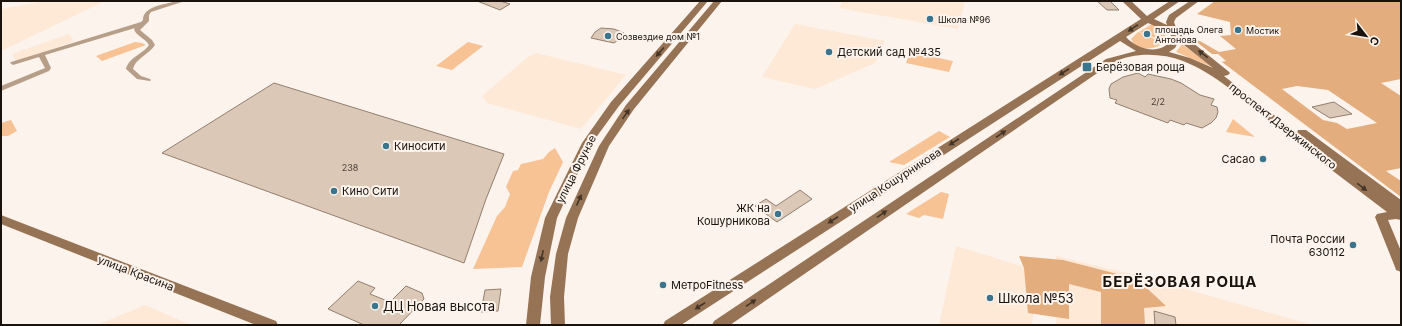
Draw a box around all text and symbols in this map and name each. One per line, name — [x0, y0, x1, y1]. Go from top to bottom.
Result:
marker: Школа №96 — [925, 14, 935, 24]
place label: Школа №96 — [938, 14, 991, 25]
north arrow — [1346, 16, 1386, 56]
one-way arrow — [1128, 24, 1138, 32]
place label: площадь Олега Антонова — [1155, 24, 1223, 45]
marker: Мостик — [1233, 25, 1243, 35]
place label: Мостик — [1246, 25, 1279, 36]
marker: площадь Олега Антонова — [1142, 29, 1152, 39]
marker: Созвездие дом №1 — [603, 31, 613, 41]
place label: Созвездие дом №1 — [616, 31, 700, 42]
text: С — [1366, 34, 1383, 48]
place label: Детский сад №435 — [837, 45, 941, 59]
one-way arrow — [656, 46, 665, 57]
marker: Детский сад №435 — [824, 47, 834, 57]
one-way arrow — [1197, 50, 1208, 59]
place label: Берёзовая роща — [1096, 60, 1185, 74]
marker: Берёзовая роща — [1081, 61, 1093, 73]
one-way arrow — [1059, 68, 1069, 76]
street label: проспект Дзержинского — [1227, 80, 1340, 172]
house number: 2/2 — [1151, 96, 1165, 107]
one-way arrow — [622, 109, 630, 119]
one-way arrow — [996, 130, 1006, 138]
street label: улица Фрунзе — [553, 133, 599, 205]
place label: Киносити — [394, 139, 446, 153]
one-way arrow — [949, 139, 960, 146]
marker: Киносити — [381, 141, 391, 151]
street label: улица Кошурникова — [846, 145, 944, 215]
place label: Cacao — [1222, 152, 1255, 166]
marker: Cacao — [1258, 154, 1268, 164]
house number: 238 — [342, 162, 359, 173]
one-way arrow — [1357, 183, 1368, 191]
place label: Кино Сити — [342, 184, 398, 198]
marker: Кино Сити — [329, 186, 339, 196]
one-way arrow — [577, 193, 583, 205]
place label: ЖК на Кошурникова — [697, 201, 770, 228]
marker: ЖК на Кошурникова — [773, 209, 783, 219]
one-way arrow — [876, 211, 887, 218]
one-way arrow — [827, 217, 839, 224]
place label: Почта России 630112 — [1270, 232, 1345, 259]
marker: Почта России 630112 — [1348, 240, 1358, 250]
one-way arrow — [538, 250, 544, 262]
street label: улица Красина — [96, 252, 176, 294]
district label: БЕРЁЗОВАЯ РОЩА — [1102, 272, 1258, 291]
place label: МетроFitness — [671, 278, 743, 292]
marker: МетроFitness — [658, 280, 668, 290]
place label: Школа №53 — [998, 290, 1074, 306]
marker: Школа №53 — [985, 293, 995, 303]
place label: ДЦ Новая высота — [383, 298, 495, 314]
one-way arrow — [746, 299, 756, 307]
marker: ДЦ Новая высота — [370, 301, 380, 311]
one-way arrow — [695, 302, 706, 310]

